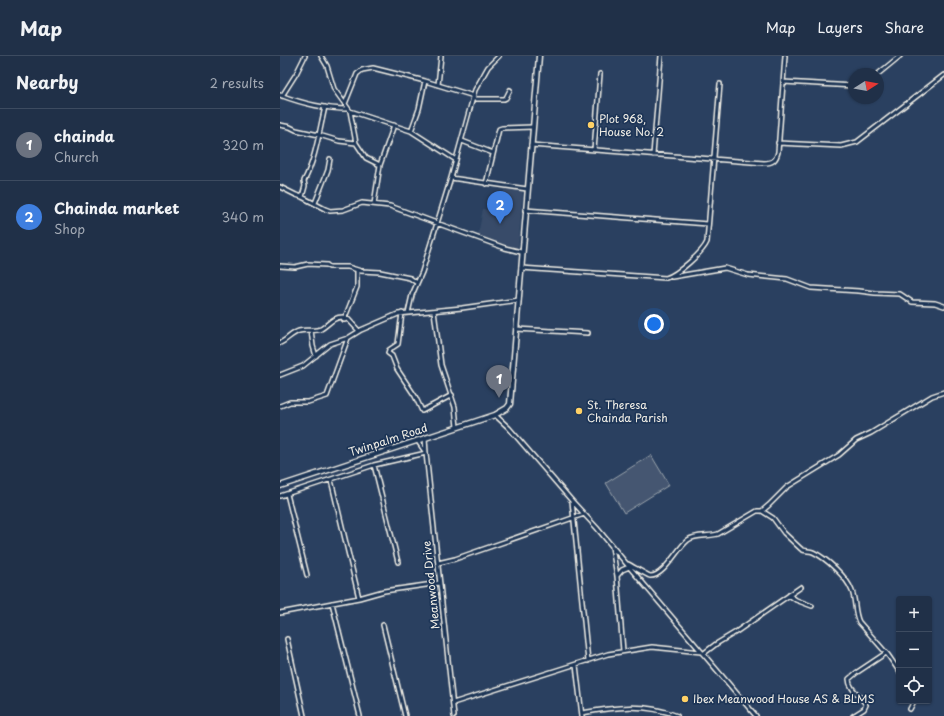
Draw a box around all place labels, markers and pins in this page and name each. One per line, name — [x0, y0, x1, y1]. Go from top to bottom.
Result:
place label: Plot 968, House No. 2 — [599, 110, 664, 140]
marker: Plot 968, House No. 2 — [586, 120, 596, 130]
pin: 2 — [487, 191, 513, 224]
pin: 1 — [486, 365, 512, 398]
place label: St. Theresa Chainda Parish — [587, 396, 668, 426]
marker: St. Theresa Chainda Parish — [574, 406, 584, 416]
place label: Ibex Meanwood House AS & BLMS — [693, 690, 874, 707]
marker: Ibex Meanwood House AS & BLMS — [680, 694, 690, 704]

